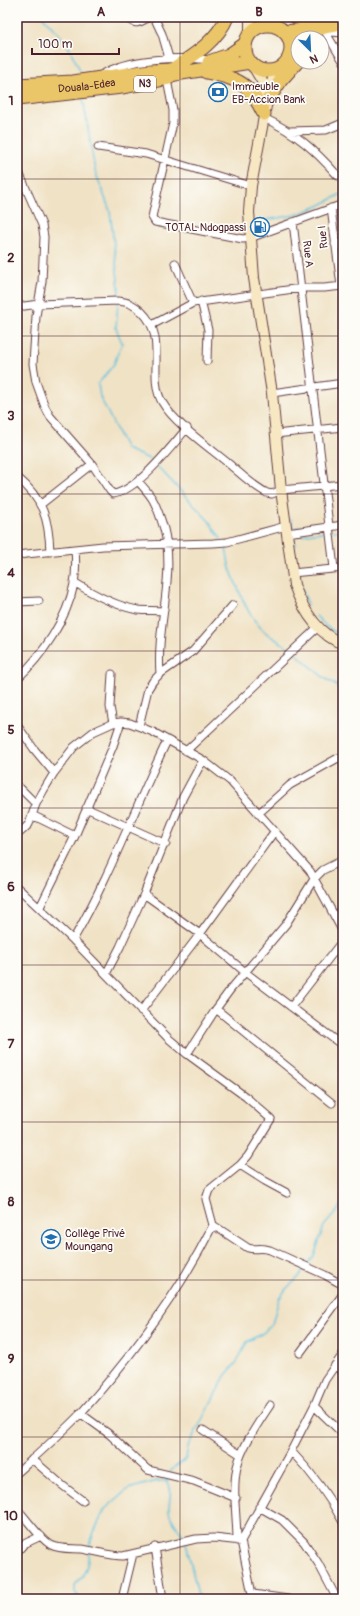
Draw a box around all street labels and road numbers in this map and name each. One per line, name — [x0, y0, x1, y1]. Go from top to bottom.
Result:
street label: Douala-Edea — [57, 75, 116, 95]
road number: N3 — [134, 76, 156, 92]
street label: Rue I — [315, 225, 331, 249]
street label: Rue A — [300, 240, 316, 268]

